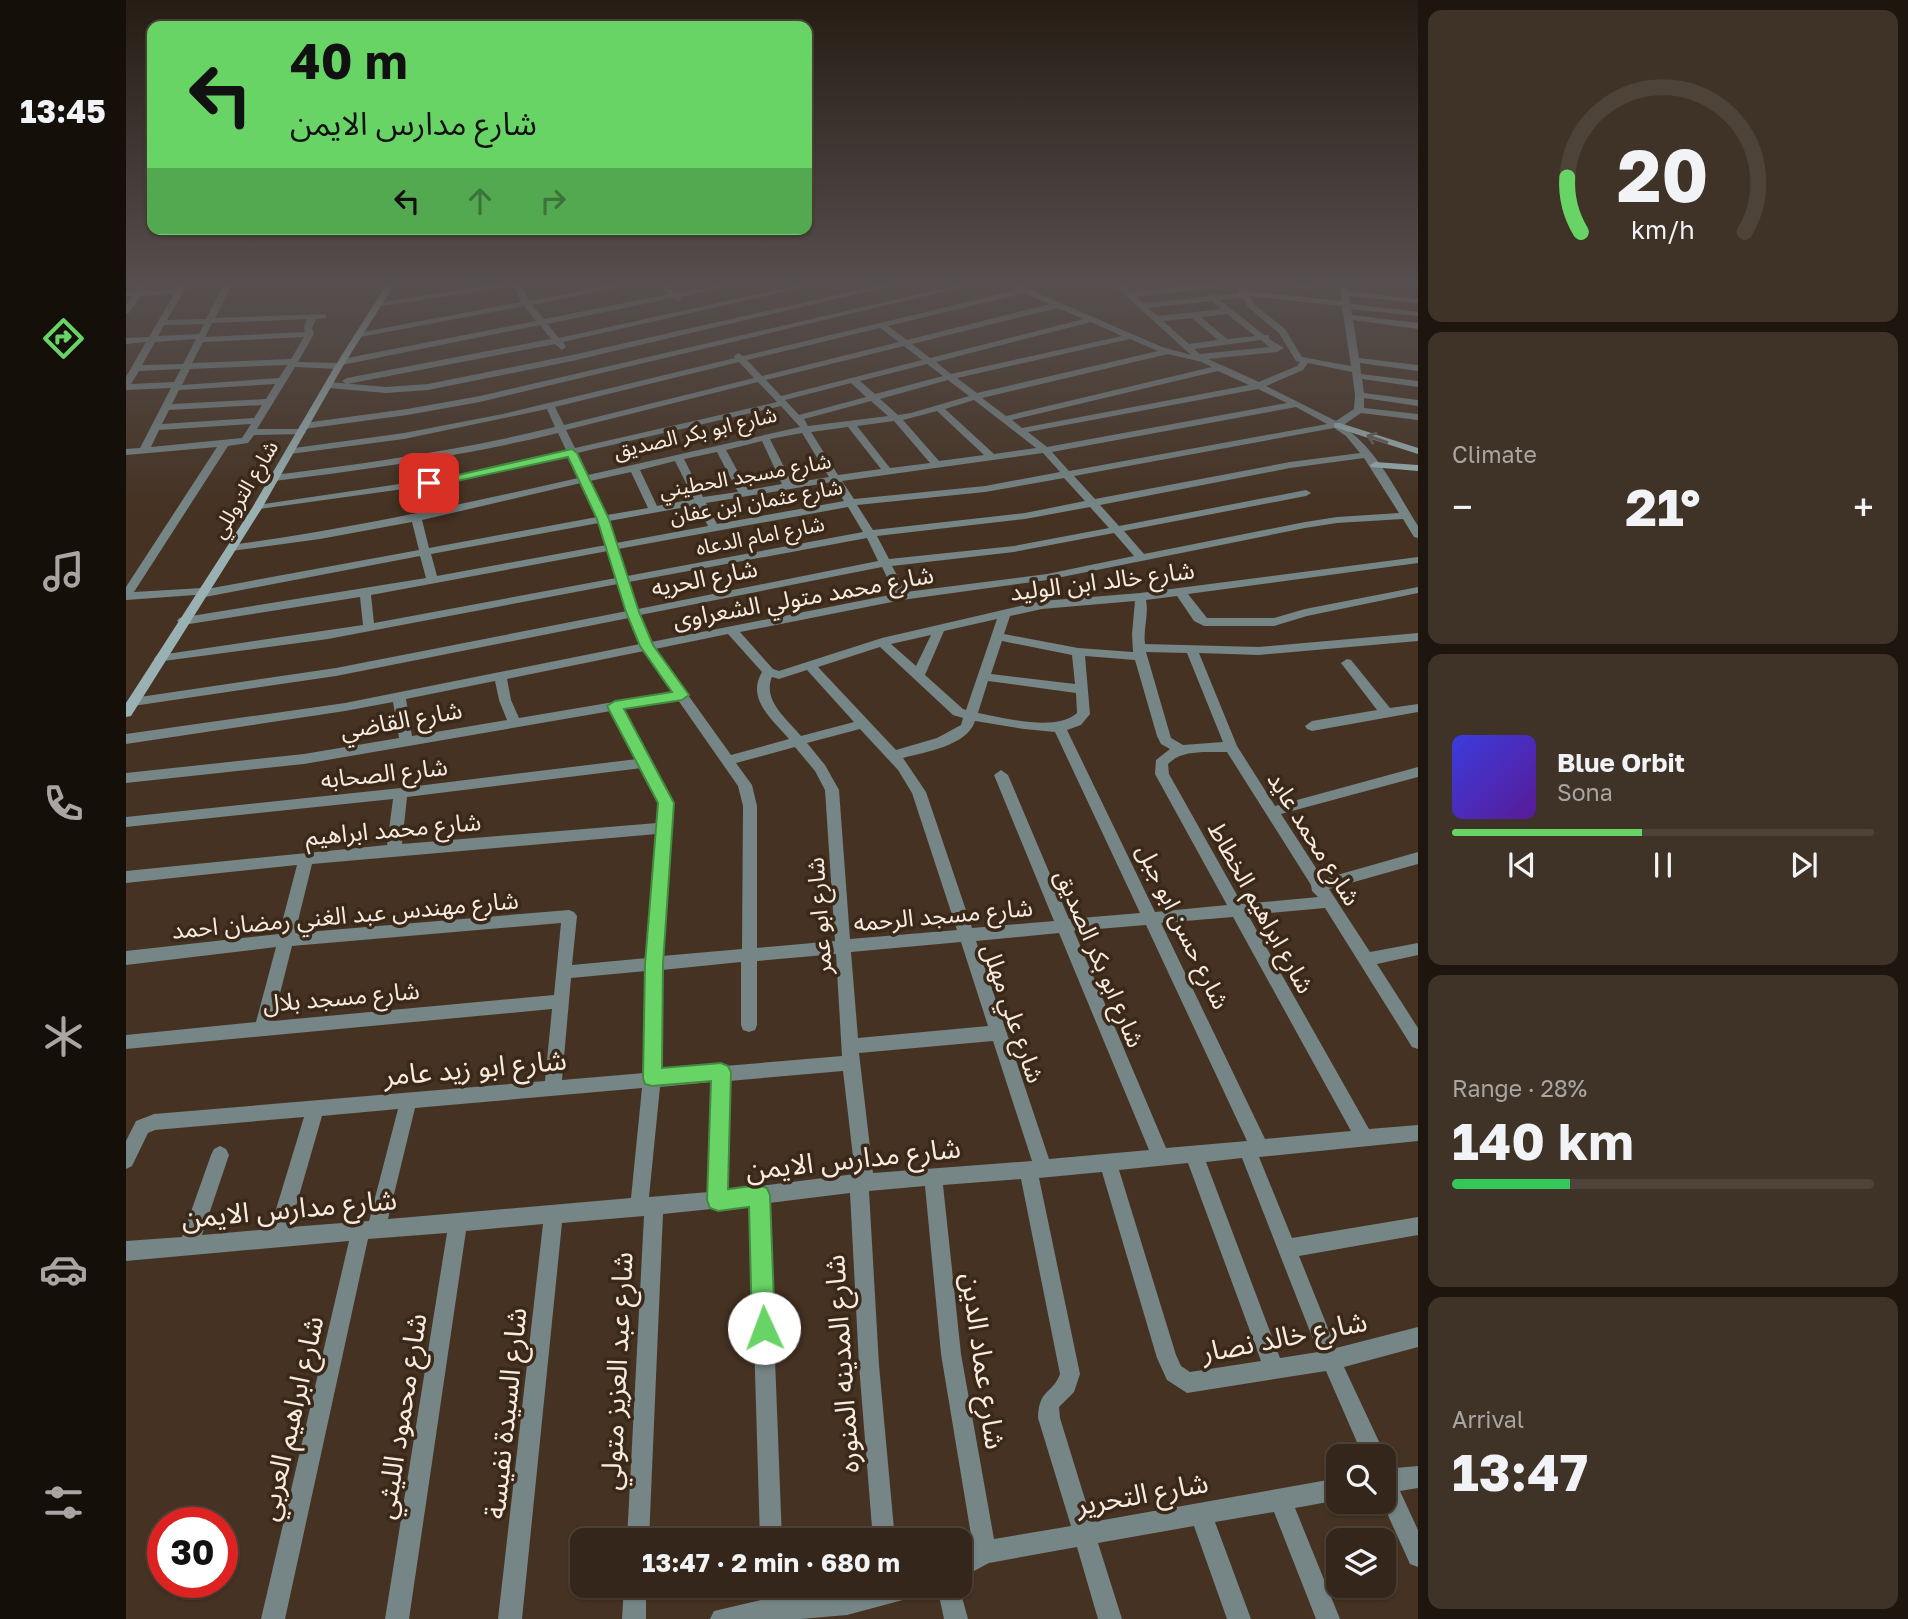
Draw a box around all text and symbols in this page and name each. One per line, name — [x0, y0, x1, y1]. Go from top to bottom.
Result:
text: 40 m — [290, 31, 408, 90]
icon: left — [175, 49, 266, 140]
text: 13:45 — [20, 92, 106, 130]
text: شارع مدارس الايمن — [290, 104, 537, 142]
text: 20 — [1617, 131, 1709, 218]
icon: left — [388, 182, 426, 220]
icon: ahead — [461, 182, 499, 220]
icon: right — [534, 182, 572, 220]
text: km/h — [1631, 214, 1695, 245]
icon: directions — [39, 314, 88, 363]
street label: شارع ابو بكر الصديق — [611, 401, 780, 466]
one-way arrow — [1367, 432, 1389, 444]
street label: شارع التروللي — [205, 435, 287, 545]
text: Climate — [1452, 440, 1537, 468]
street label: شارع مسجد الحطيني — [657, 447, 834, 507]
pin — [399, 453, 459, 513]
icon: arrive — [410, 464, 448, 502]
street label: شارع عثمان ابن عفان — [668, 473, 845, 532]
text: 21° — [1625, 475, 1701, 537]
text: − — [1452, 484, 1473, 529]
text: + — [1853, 484, 1874, 529]
street label: شارع امام الدعاه — [693, 510, 827, 564]
icon: music — [39, 547, 88, 596]
street label: شارع الحريه — [648, 552, 760, 605]
street label: شارع خالد ابن الوليد — [1008, 554, 1196, 610]
street label: شارع محمد متولي الشعراوى — [670, 559, 937, 639]
street label: شارع القاضي — [338, 694, 465, 749]
text: Blue Orbit — [1557, 747, 1685, 778]
street label: شارع الصحابه — [319, 751, 450, 797]
street label: شارع محمد عايد — [1259, 766, 1368, 912]
text: Sona — [1557, 778, 1613, 806]
icon: phone — [39, 779, 88, 828]
street label: شارع محمد ابراهيم — [304, 806, 482, 854]
street label: شارع ابراهيم الخطاط — [1199, 816, 1321, 1000]
street label: شارع حسن ابو جبل — [1128, 839, 1237, 1015]
icon: previous — [1503, 846, 1541, 884]
icon: pause — [1644, 846, 1682, 884]
icon: next — [1785, 846, 1823, 884]
street label: شارع ابو عمر — [799, 856, 841, 977]
street label: شارع ابو بكر الصديق — [1047, 865, 1152, 1053]
street label: شارع مهندس عبد الغني رمضان احمد — [170, 884, 520, 949]
street label: شارع مسجد الرحمه — [852, 892, 1034, 940]
street label: شارع علي مهلل — [971, 940, 1051, 1088]
street label: شارع مسجد بلال — [261, 975, 421, 1021]
icon: climate — [39, 1012, 88, 1061]
street label: شارع ابو زيد عامر — [381, 1043, 568, 1097]
text: Range · 28% — [1452, 1074, 1587, 1102]
text: 140 km — [1452, 1109, 1634, 1171]
street label: شارع مدارس الايمن — [744, 1130, 963, 1191]
street label: شارع مدارس الايمن — [180, 1182, 399, 1239]
icon: car — [39, 1245, 88, 1294]
street label: شارع عبد العزيز متولي — [593, 1251, 644, 1491]
street label: شارع المدينه المنوره — [817, 1253, 870, 1474]
street label: شارع عماد الدين — [950, 1271, 1013, 1452]
position arrow — [727, 1291, 801, 1365]
street label: شارع خالد نصار — [1197, 1304, 1371, 1373]
street label: شارع السيدة نفيسة — [477, 1306, 537, 1521]
street label: شارع محمود الليثي — [367, 1311, 438, 1522]
street label: شارع ابراهيم العربي — [250, 1312, 335, 1525]
text: Arrival — [1452, 1405, 1524, 1433]
text: 13:47 — [1452, 1440, 1588, 1502]
map controls — [1326, 1444, 1396, 1598]
button: search — [1326, 1444, 1396, 1514]
street label: شارع التحرير — [1072, 1465, 1211, 1526]
icon: filters — [39, 1478, 88, 1527]
speed limit sign: 30 — [147, 1507, 238, 1598]
button: layers — [1326, 1528, 1396, 1598]
text: 13:47 · 2 min · 680 m — [642, 1547, 900, 1578]

